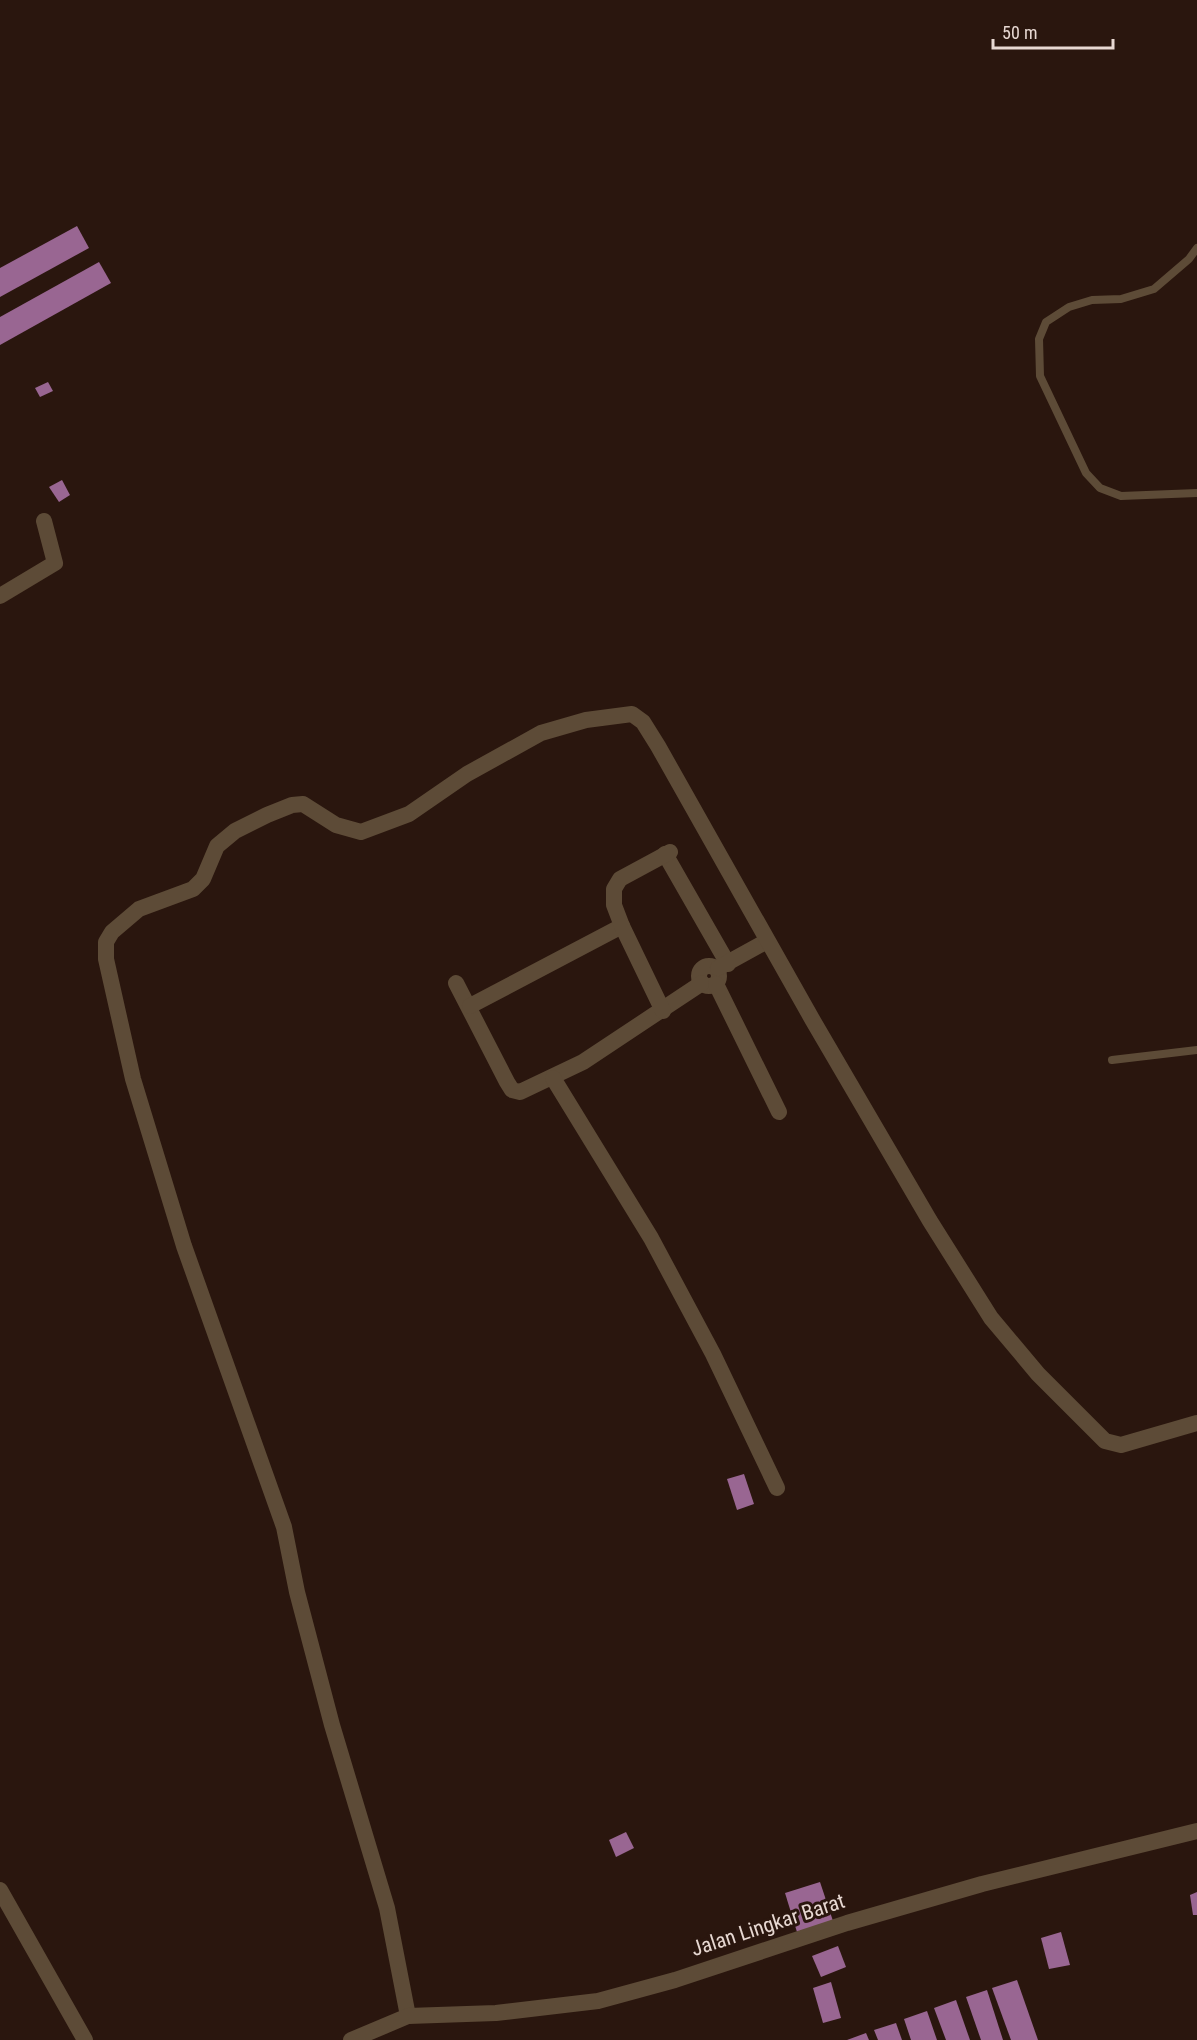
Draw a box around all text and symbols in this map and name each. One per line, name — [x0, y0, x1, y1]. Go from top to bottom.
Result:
scale bar — [993, 12, 1113, 50]
text: 50 m — [1002, 22, 1037, 43]
street label: Jalan Lingkar Barat — [688, 1889, 848, 1961]

